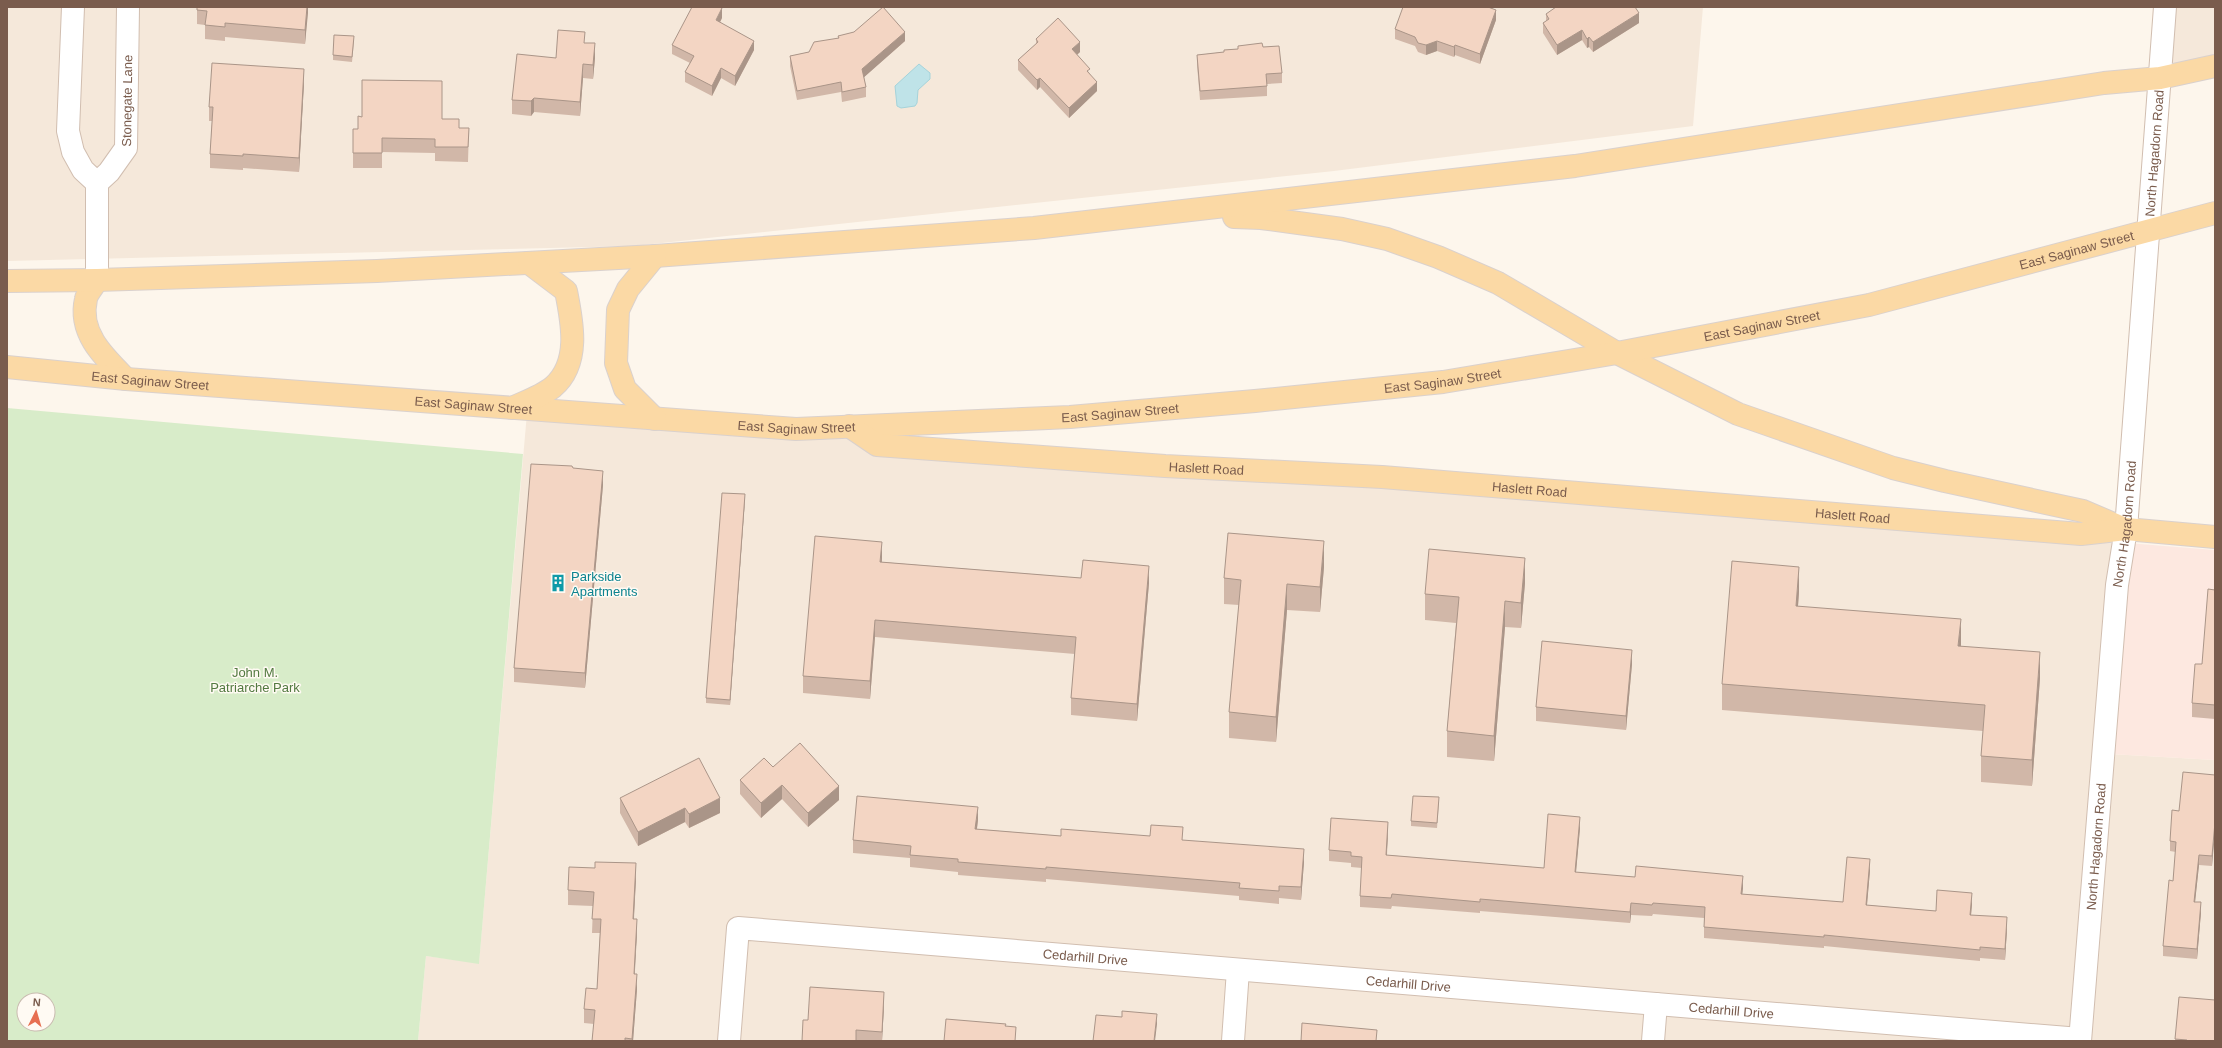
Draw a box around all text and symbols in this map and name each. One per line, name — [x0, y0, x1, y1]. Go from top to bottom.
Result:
street label: Stonegate Lane — [119, 55, 135, 147]
street label: North Hagadorn Road — [2142, 89, 2167, 217]
street label: East Saginaw Street — [2018, 228, 2136, 273]
street label: East Saginaw Street — [1702, 307, 1821, 344]
street label: East Saginaw Street — [1383, 365, 1502, 396]
street label: East Saginaw Street — [91, 369, 210, 393]
street label: East Saginaw Street — [414, 394, 533, 417]
street label: East Saginaw Street — [1061, 401, 1180, 425]
street label: East Saginaw Street — [737, 418, 856, 437]
street label: Haslett Road — [1168, 459, 1244, 478]
street label: North Hagadorn Road — [2110, 460, 2139, 588]
street label: Haslett Road — [1491, 479, 1568, 500]
street label: Haslett Road — [1814, 505, 1891, 526]
place label: Parkside Apartments — [571, 569, 638, 599]
building icon: Parkside Apartments — [548, 573, 568, 593]
park label: John M. Patriarche Park — [210, 665, 300, 695]
street label: North Hagadorn Road — [2084, 783, 2109, 911]
street label: Cedarhill Drive — [1042, 946, 1129, 968]
street label: Cedarhill Drive — [1365, 973, 1451, 995]
north arrow — [16, 992, 56, 1032]
text: N — [32, 996, 41, 1008]
street label: Cedarhill Drive — [1688, 1000, 1774, 1022]

